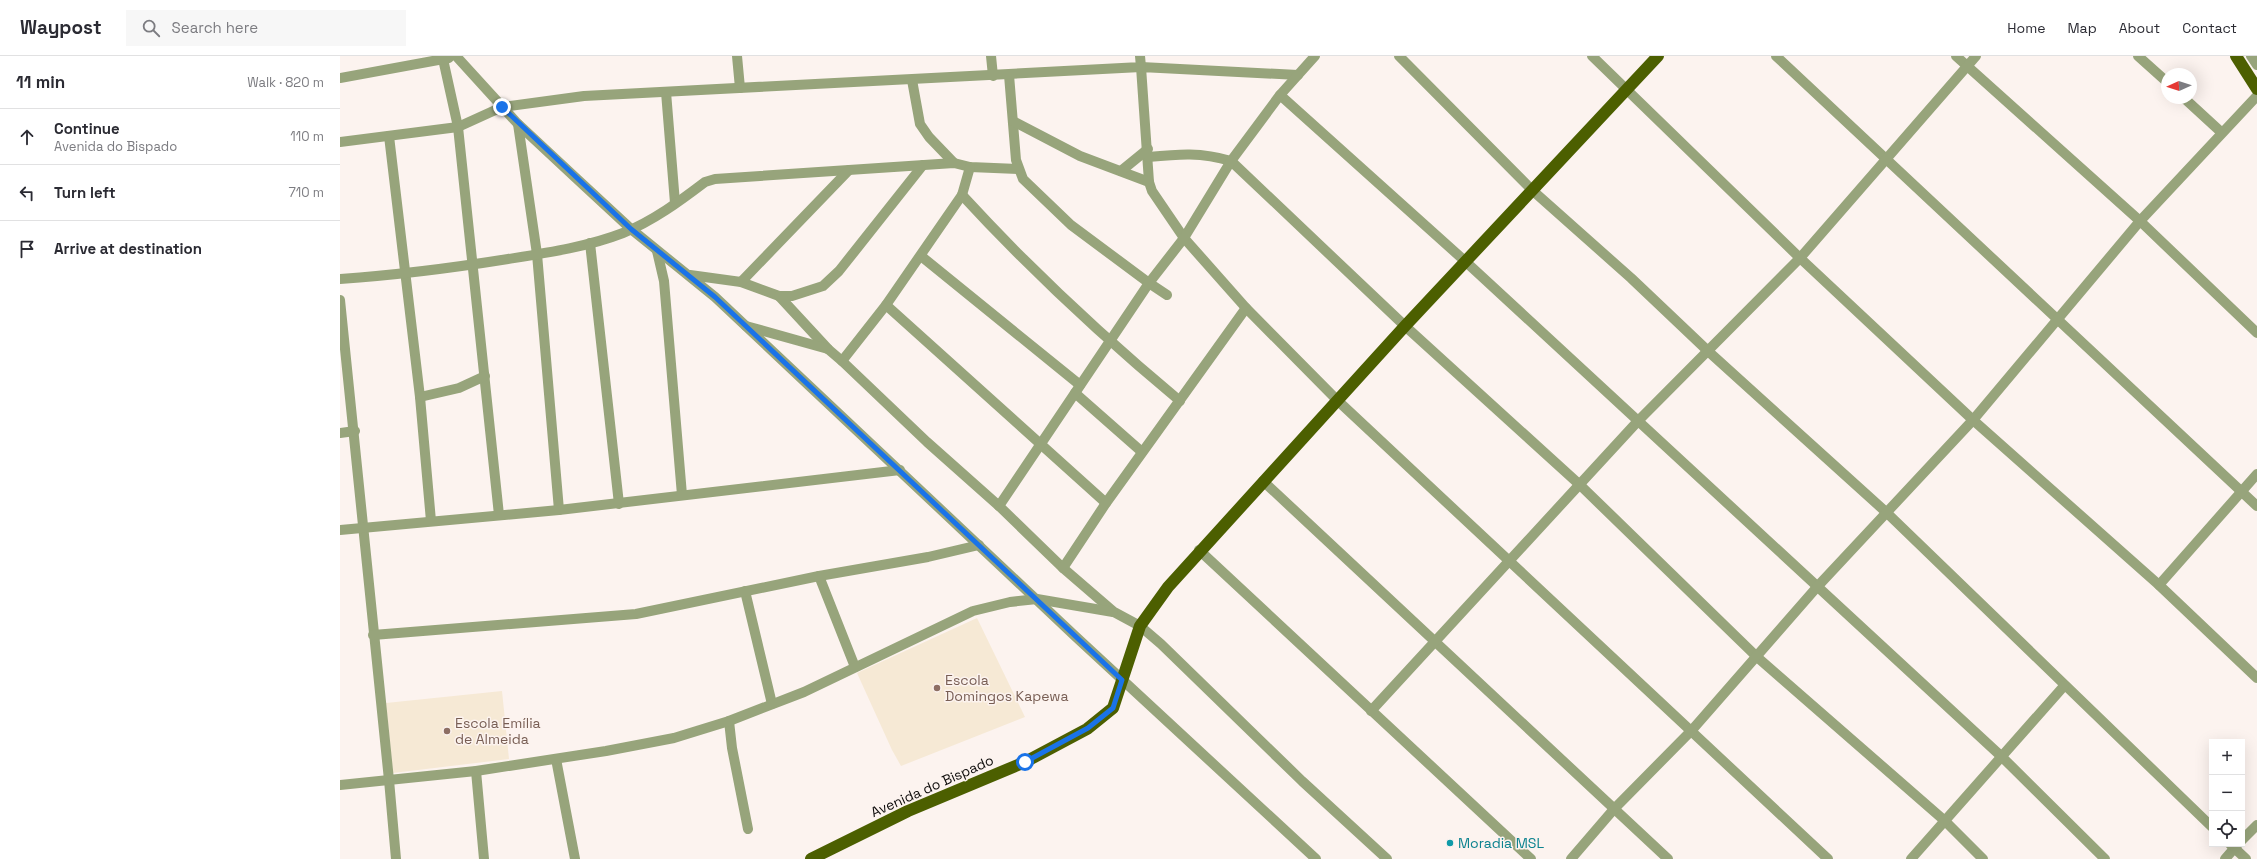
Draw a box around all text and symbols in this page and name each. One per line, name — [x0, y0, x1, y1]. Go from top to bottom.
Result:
search box — [126, 10, 406, 46]
text: Waypost — [20, 15, 102, 40]
icon: search — [140, 17, 162, 39]
text: Search here — [172, 18, 258, 37]
text: Home — [2007, 19, 2045, 37]
text: Map — [2067, 19, 2097, 37]
text: About — [2119, 19, 2160, 37]
text: Contact — [2182, 19, 2237, 37]
north arrow — [2161, 68, 2197, 104]
text: 11 min — [16, 71, 65, 93]
text: Walk · 820 m — [247, 74, 324, 91]
route end — [493, 98, 511, 116]
text: Continue — [54, 119, 120, 138]
icon: ahead — [16, 126, 38, 148]
text: 110 m — [290, 128, 324, 145]
text: Avenida do Bispado — [54, 138, 177, 155]
icon: left — [16, 182, 38, 204]
text: Turn left — [54, 183, 116, 202]
text: 710 m — [289, 184, 324, 201]
icon: arrive — [16, 238, 38, 260]
text: Arrive at destination — [54, 239, 202, 258]
place label: Escola Domingos Kapewa — [945, 671, 1069, 705]
marker: Escola Domingos Kapewa — [932, 683, 942, 693]
place label: Escola Emília de Almeida — [455, 714, 541, 748]
marker: Escola Emília de Almeida — [442, 726, 452, 736]
map controls — [2209, 739, 2245, 847]
button: + — [2209, 739, 2245, 775]
street label: Avenida do Bispado — [868, 751, 996, 821]
route start — [1016, 753, 1034, 771]
button: − — [2209, 775, 2245, 811]
button: locate — [2209, 811, 2245, 847]
place label: Moradia MSL — [1458, 834, 1544, 852]
marker: Moradia MSL — [1445, 838, 1455, 848]

